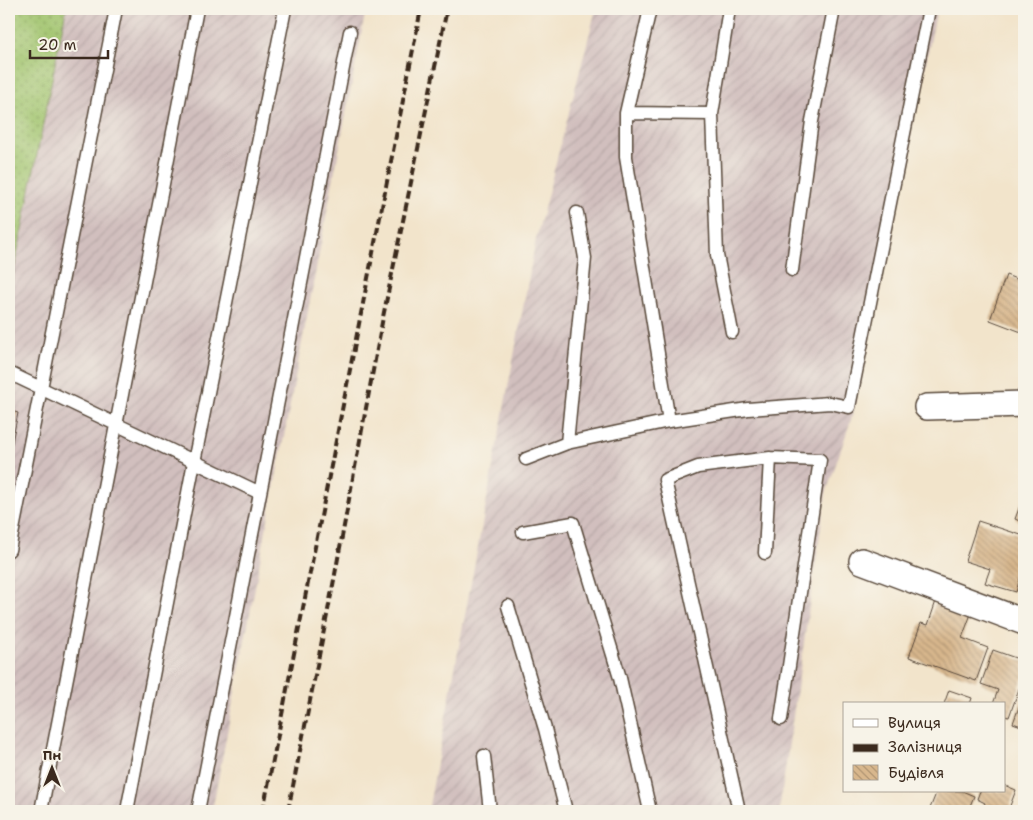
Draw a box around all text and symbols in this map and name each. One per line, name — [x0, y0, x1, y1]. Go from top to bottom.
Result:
scale bar — [30, 28, 108, 60]
text: 20 m — [38, 35, 77, 55]
legend — [843, 702, 1006, 792]
text: Вулиця — [888, 713, 941, 733]
text: Залізниця — [888, 737, 962, 757]
north arrow — [28, 742, 78, 792]
text: Пн — [43, 746, 61, 764]
text: Будівля — [888, 763, 944, 783]

